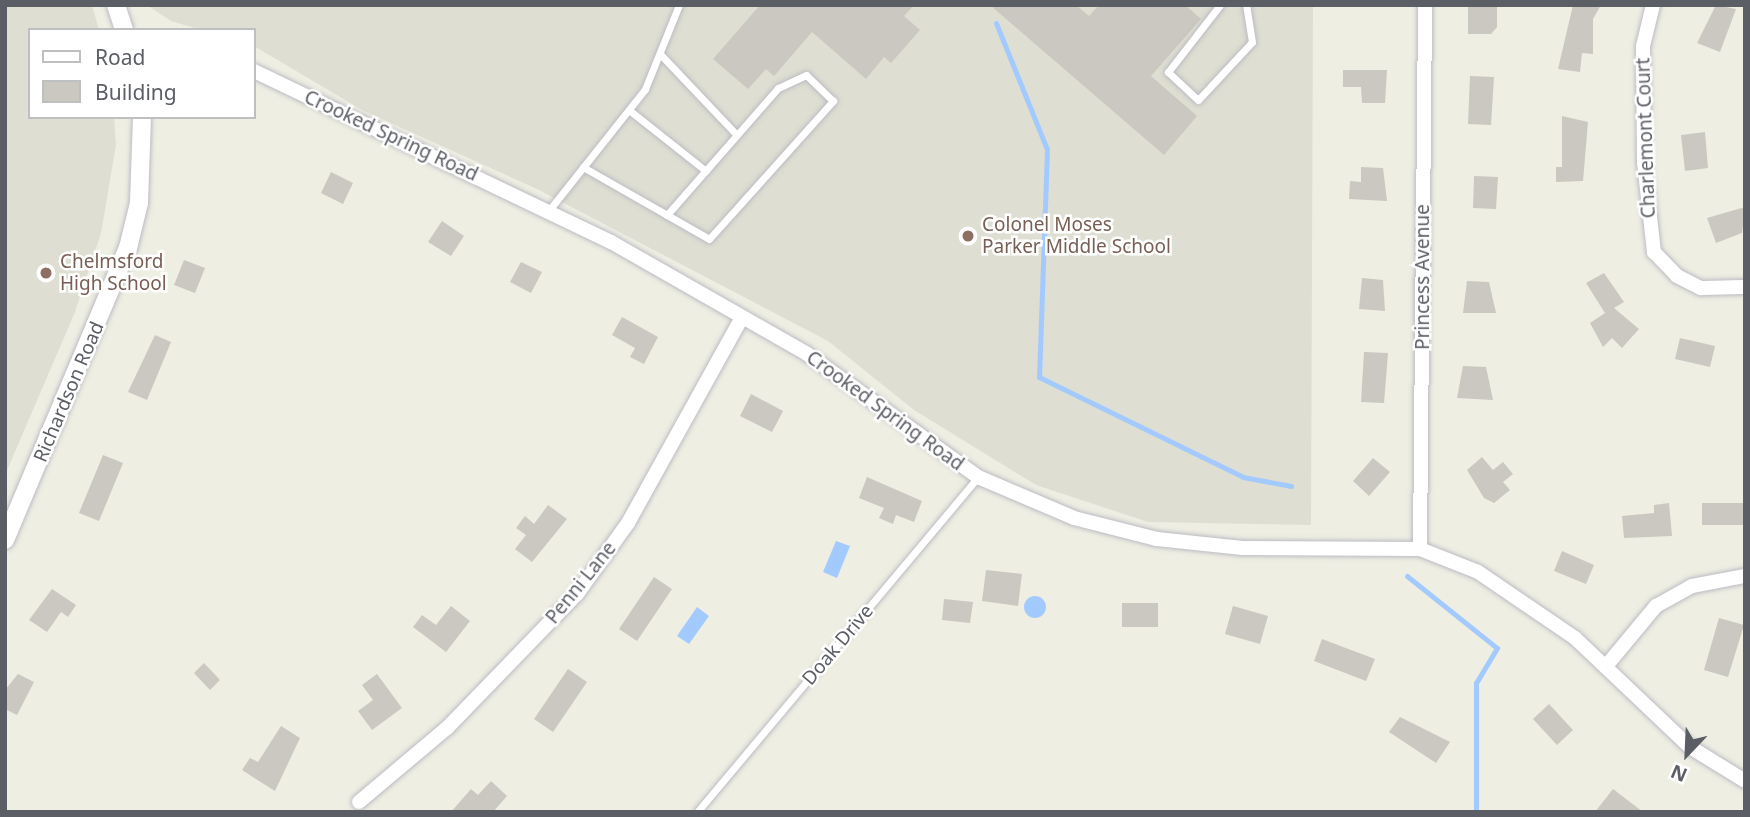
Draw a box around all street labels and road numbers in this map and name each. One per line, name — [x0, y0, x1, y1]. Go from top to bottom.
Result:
street label: Charlemont Court — [1632, 57, 1660, 219]
street label: Crooked Spring Road — [301, 86, 481, 186]
street label: Princess Avenue — [1412, 204, 1434, 350]
street label: Richardson Road — [29, 318, 109, 466]
street label: Crooked Spring Road — [802, 346, 968, 476]
street label: Penni Lane — [541, 538, 621, 628]
street label: Doak Drive — [798, 600, 878, 690]

